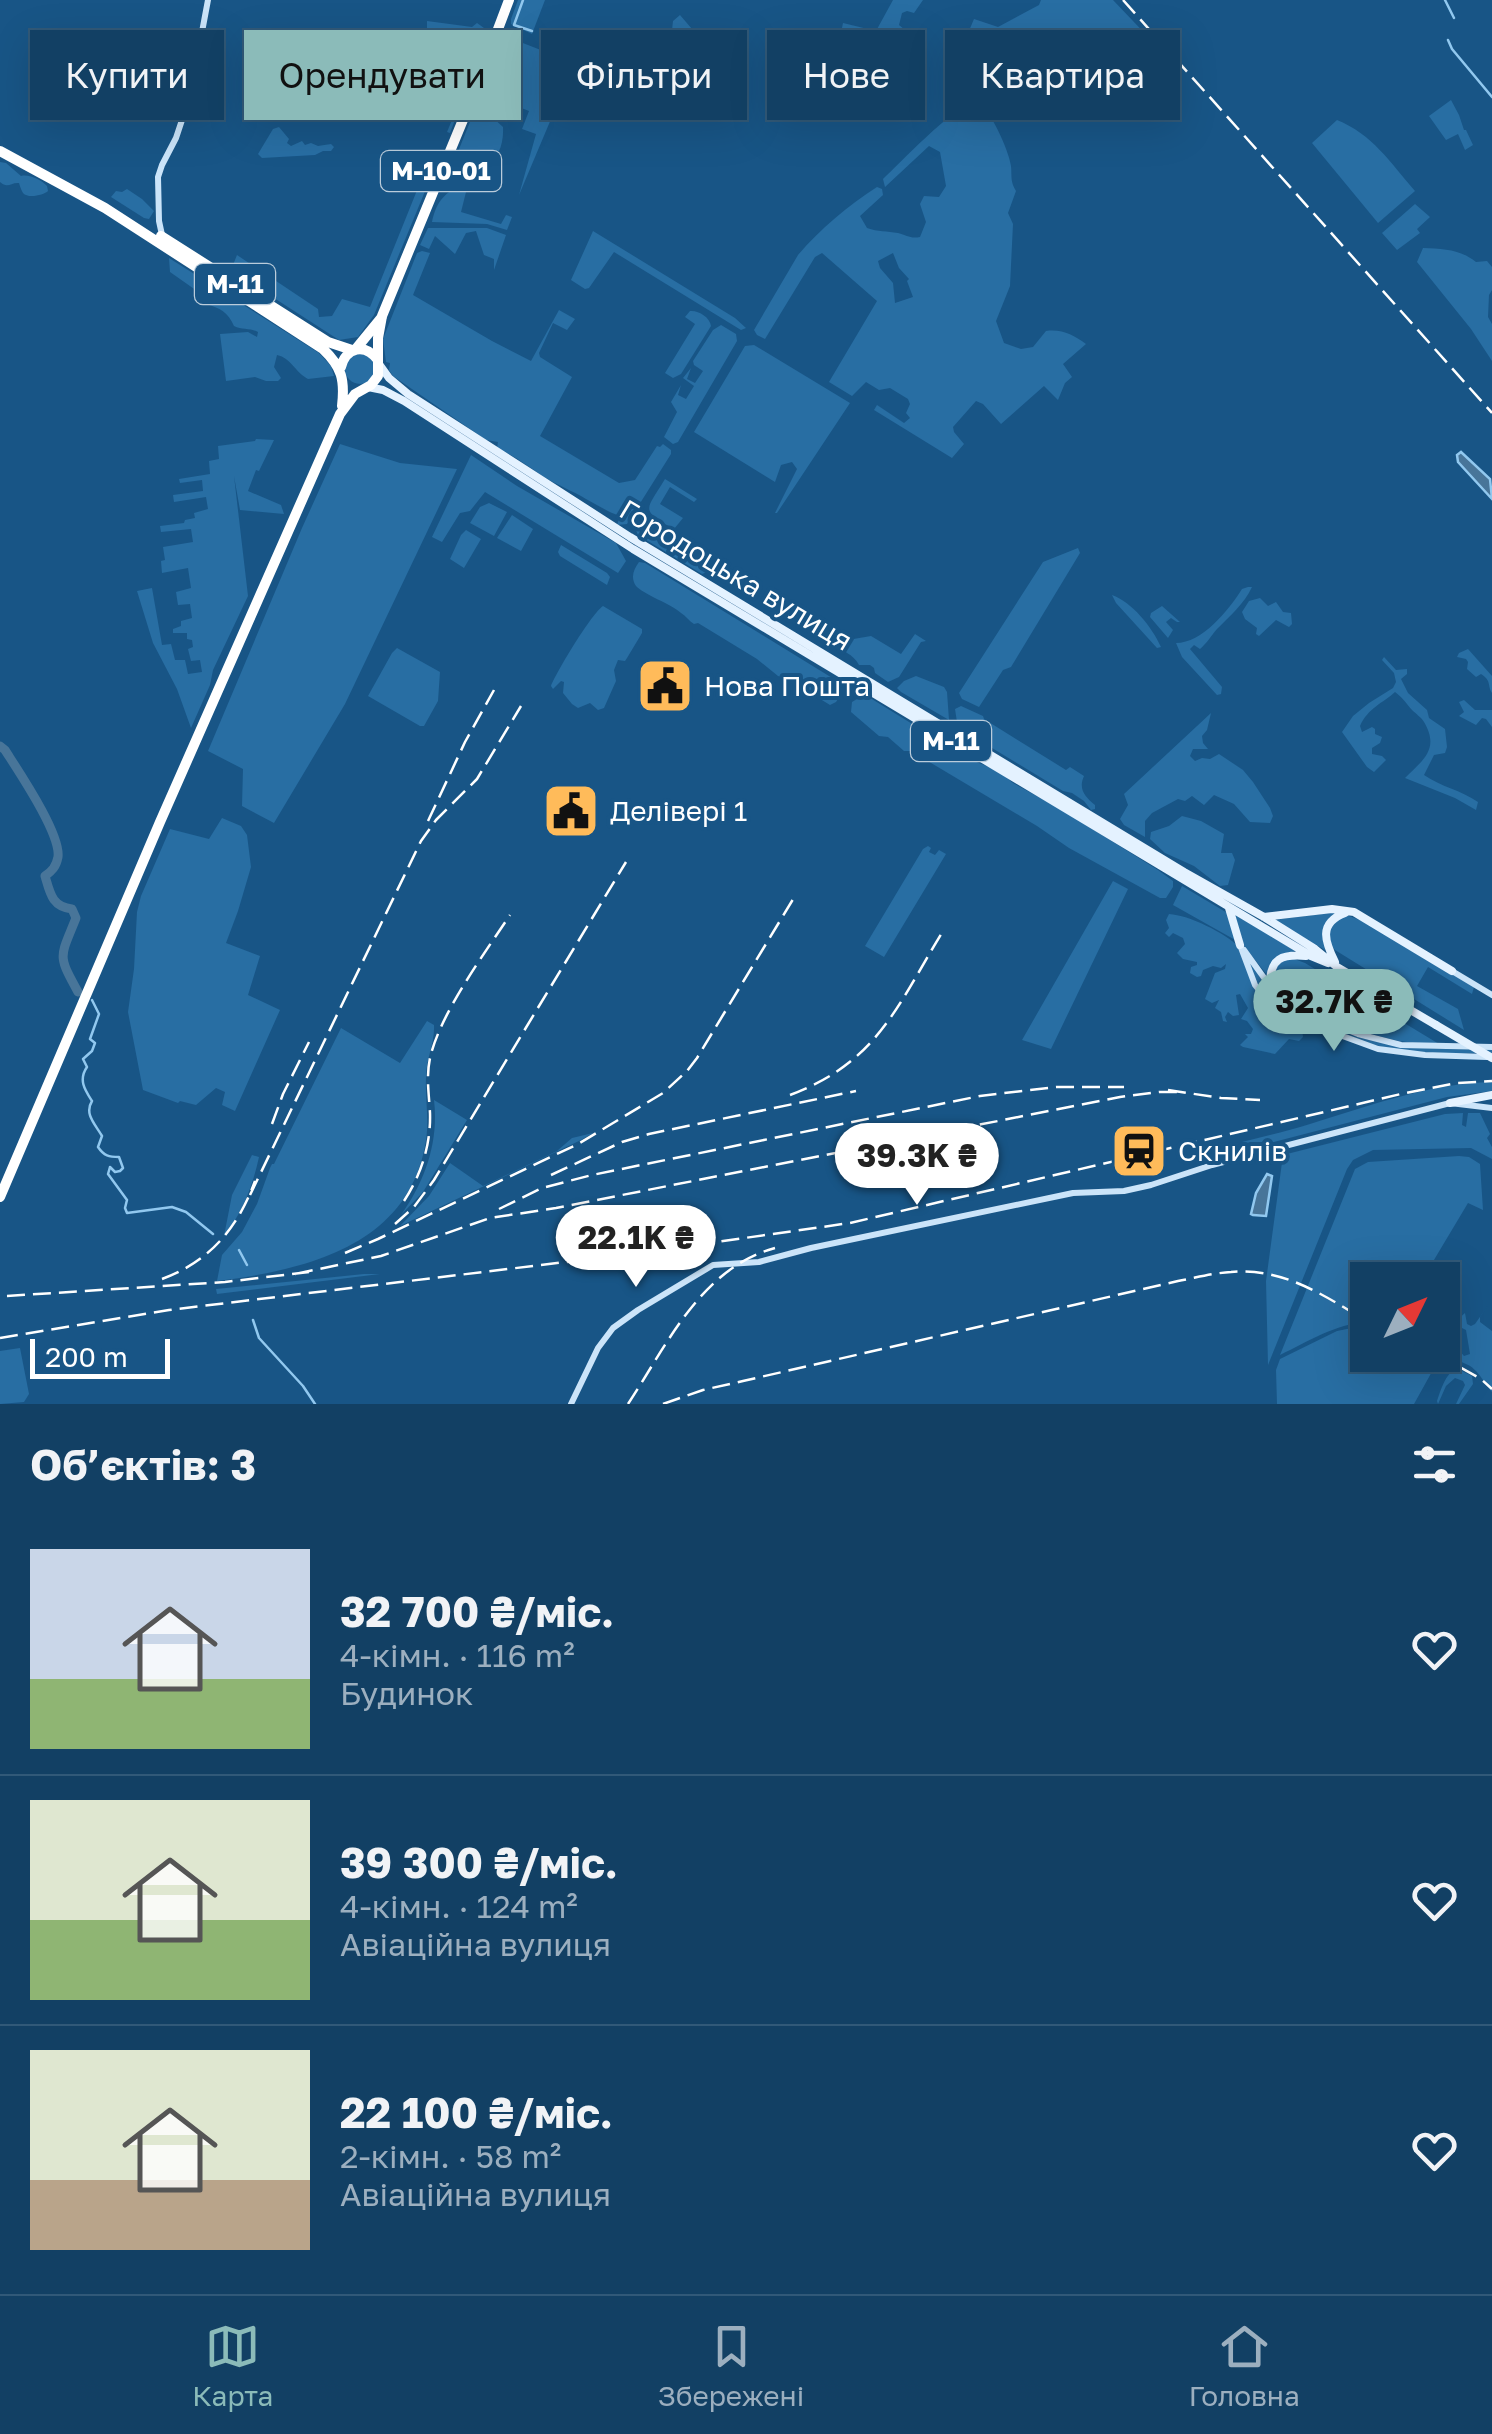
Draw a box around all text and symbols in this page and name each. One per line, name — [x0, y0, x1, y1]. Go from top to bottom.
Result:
chip: Купити — [30, 30, 224, 120]
chip: Орендувати — [244, 30, 521, 120]
chip: Фільтри — [541, 30, 747, 120]
chip: Нове — [767, 30, 925, 120]
chip: Квартира — [945, 30, 1180, 120]
road number: М-10-01 — [381, 151, 501, 191]
road number: М-11 — [195, 264, 275, 304]
street label: Городоцька вулиця — [614, 492, 858, 657]
public building icon: Нова Пошта — [635, 656, 695, 716]
place label: Нова Пошта — [704, 669, 870, 702]
road number: М-11 — [911, 721, 991, 761]
public building icon: Делівері 1 — [541, 781, 601, 841]
place label: Делівері 1 — [610, 794, 747, 827]
pin: 32.7K ₴ — [1242, 969, 1426, 1054]
text: 32.7K ₴ — [1275, 982, 1393, 1020]
station icon: Скнилів — [1109, 1121, 1169, 1181]
pin: 39.3K ₴ — [825, 1123, 1009, 1208]
place label: Скнилів — [1178, 1134, 1287, 1167]
text: 39.3K ₴ — [857, 1136, 977, 1174]
pin: 22.1K ₴ — [544, 1205, 728, 1290]
text: 22.1K ₴ — [578, 1218, 694, 1256]
north arrow — [1350, 1262, 1460, 1372]
map controls — [1350, 1262, 1460, 1372]
scale bar — [30, 1334, 170, 1378]
text: 200 m — [45, 1340, 128, 1373]
icon: filters — [1407, 1437, 1462, 1492]
text: Об’єктів: 3 — [30, 1439, 256, 1489]
text: 32 700 ₴/міс. — [340, 1586, 614, 1636]
icon: home — [110, 1589, 230, 1709]
icon: heart — [1407, 1622, 1462, 1677]
text: 4-кімн. · 116 m² — [340, 1636, 575, 1674]
text: Будинок — [340, 1674, 473, 1712]
text: 39 300 ₴/міс. — [340, 1837, 618, 1887]
icon: home — [110, 1840, 230, 1960]
icon: heart — [1407, 1873, 1462, 1928]
text: 4-кімн. · 124 m² — [340, 1887, 578, 1925]
text: Авіаційна вулиця — [340, 1925, 611, 1963]
text: 22 100 ₴/міс. — [340, 2087, 613, 2137]
icon: home — [110, 2090, 230, 2210]
icon: heart — [1407, 2123, 1462, 2178]
text: 2-кімн. · 58 m² — [340, 2137, 561, 2175]
text: Авіаційна вулиця — [340, 2175, 611, 2213]
tab: Карта — [192, 2319, 273, 2412]
tab: Збережені — [658, 2319, 804, 2412]
tab: Головна — [1189, 2319, 1300, 2412]

